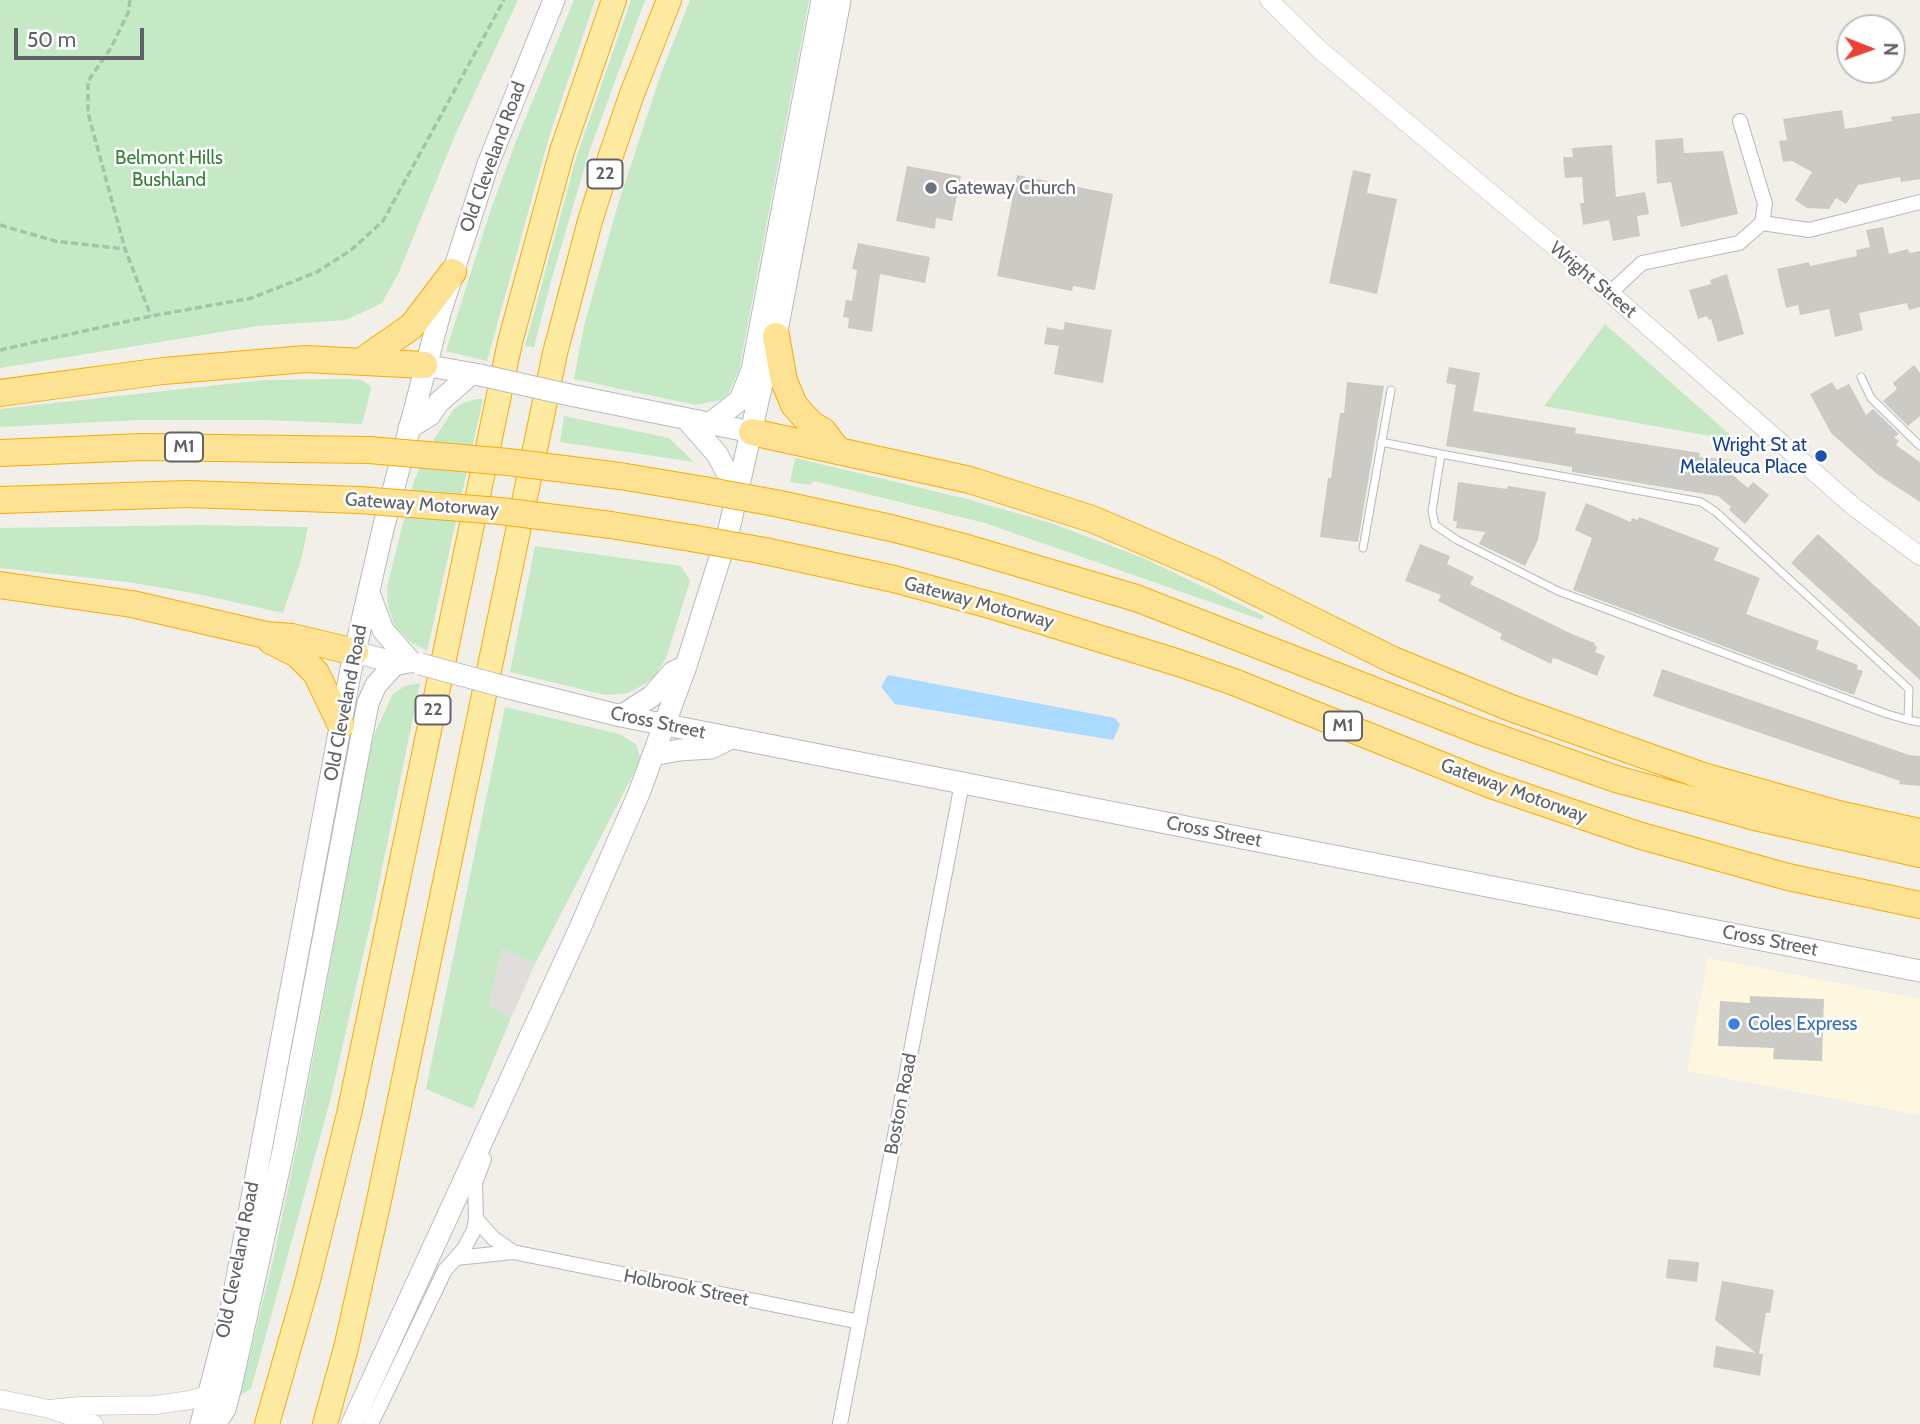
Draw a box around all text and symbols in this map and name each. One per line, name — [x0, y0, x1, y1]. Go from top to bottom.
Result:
scale bar — [18, 14, 147, 58]
north arrow — [1836, 14, 1906, 84]
text: 50 m — [27, 27, 76, 52]
text: N — [1879, 42, 1902, 56]
street label: Old Cleveland Road — [455, 79, 531, 235]
park label: Belmont Hills Bushland — [115, 147, 223, 191]
road number: 22 — [588, 160, 622, 188]
place label: Gateway Church — [945, 177, 1076, 199]
marker: Gateway Church — [923, 180, 939, 196]
street label: Wright Street — [1545, 237, 1641, 323]
road number: M1 — [165, 432, 203, 462]
place label: Wright St at Melaleuca Place — [1680, 434, 1807, 478]
marker: Wright St at Melaleuca Place — [1813, 448, 1829, 464]
street label: Gateway Motorway — [344, 488, 500, 522]
street label: Gateway Motorway — [901, 572, 1057, 634]
street label: Old Cleveland Road — [320, 623, 372, 783]
road number: 22 — [416, 696, 450, 724]
street label: Cross Street — [608, 702, 708, 744]
road number: M1 — [1324, 712, 1362, 740]
street label: Gateway Motorway — [1438, 754, 1590, 828]
street label: Cross Street — [1164, 812, 1264, 852]
street label: Cross Street — [1720, 921, 1820, 961]
place label: Coles Express — [1748, 1013, 1857, 1035]
marker: Coles Express — [1726, 1016, 1742, 1032]
street label: Boston Road — [880, 1051, 922, 1157]
street label: Old Cleveland Road — [212, 1180, 264, 1340]
street label: Holbrook Street — [622, 1265, 750, 1311]

